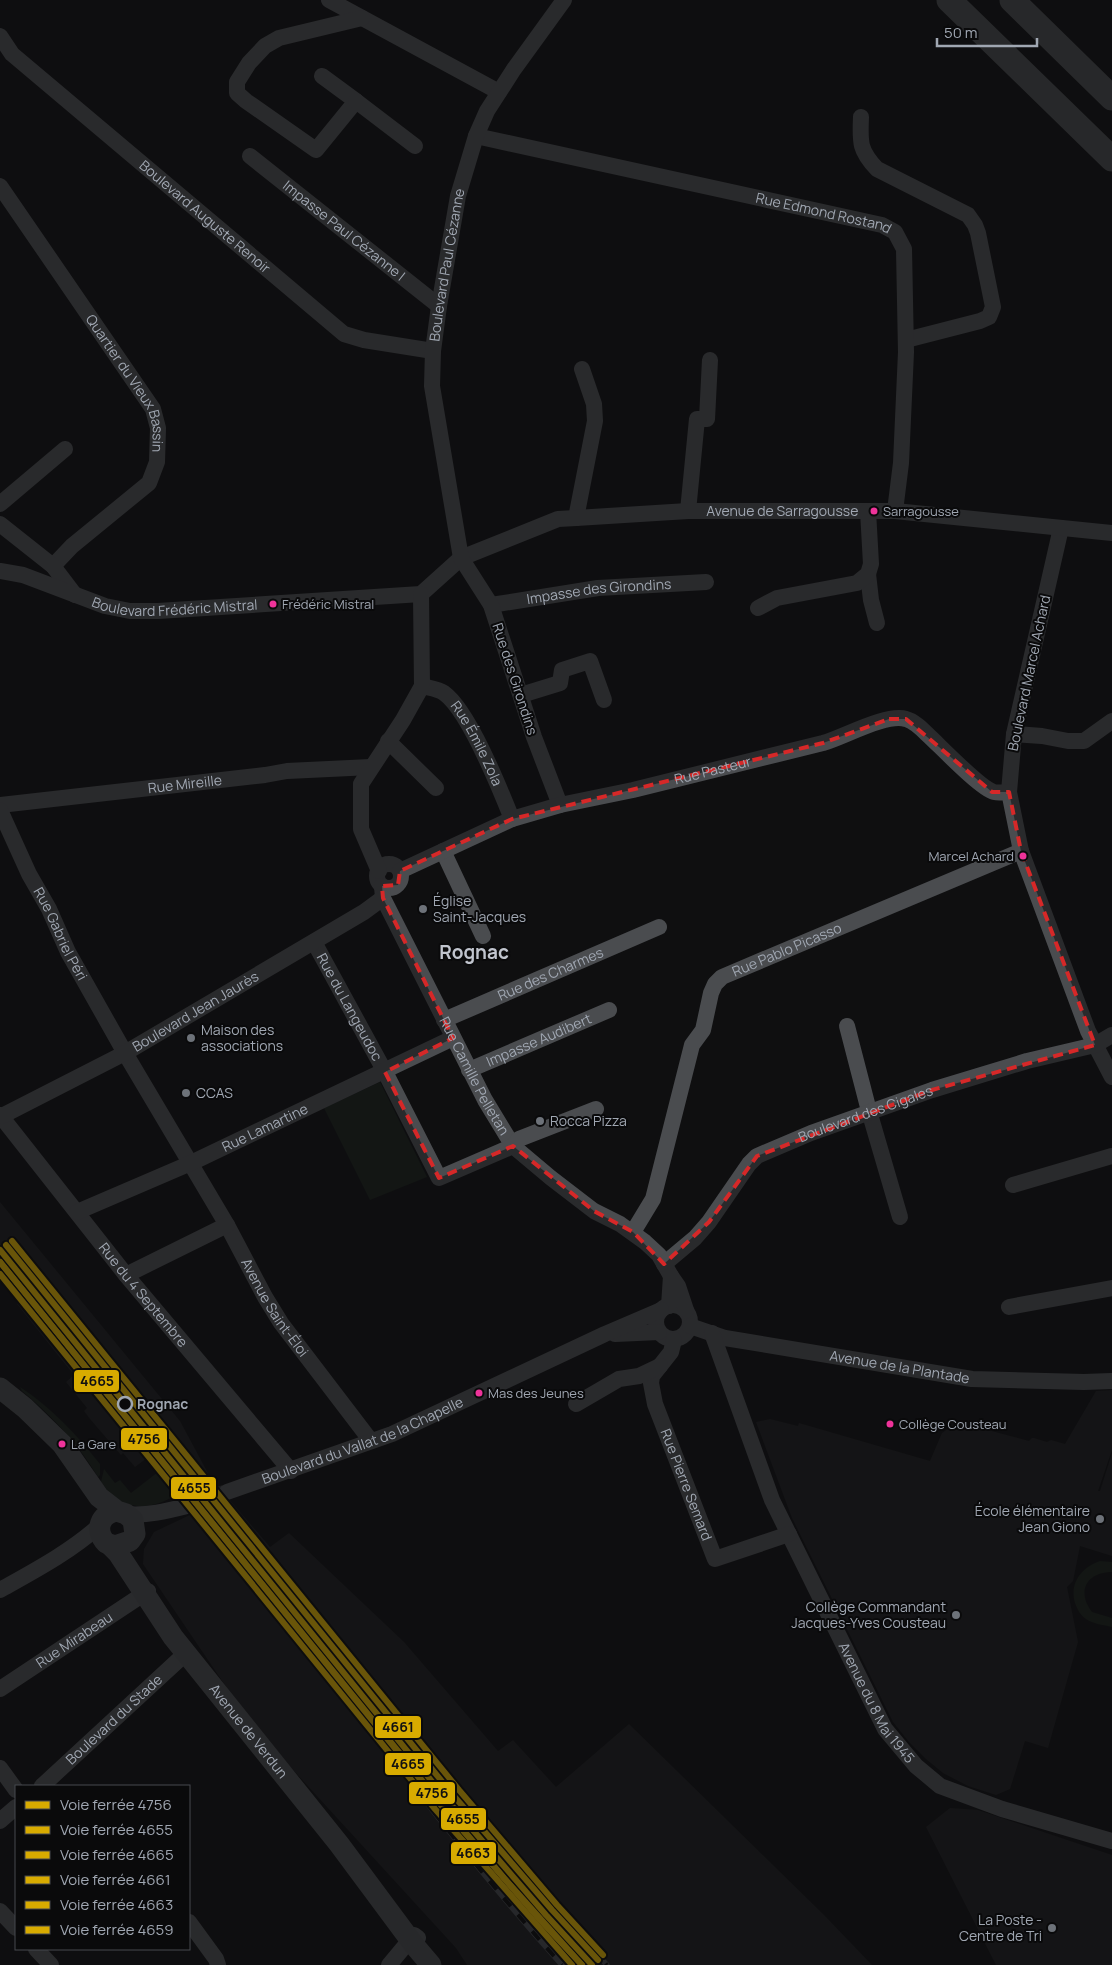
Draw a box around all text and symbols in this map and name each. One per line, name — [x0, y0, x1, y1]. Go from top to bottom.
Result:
scale bar — [937, 15, 1037, 47]
text: 50 m — [944, 22, 978, 43]
street label: Boulevard Auguste Renoir — [136, 156, 275, 277]
street label: Impasse Paul Cézanne I — [279, 176, 409, 285]
street label: Boulevard Paul Cézanne — [424, 186, 469, 343]
street label: Rue Edmond Rostand — [754, 188, 895, 237]
street label: Quartier du Vieux Bassin — [82, 310, 168, 452]
street label: Avenue de Sarragousse — [706, 501, 858, 520]
place label: Sarragousse — [883, 502, 959, 520]
marker: Sarragousse — [869, 506, 879, 516]
street label: Impasse des Girondins — [525, 574, 672, 608]
street label: Boulevard Frédéric Mistral — [89, 592, 258, 620]
street label: Boulevard Marcel Achard — [1003, 593, 1054, 753]
place label: Frédéric Mistral — [282, 595, 374, 613]
marker: Frédéric Mistral — [268, 599, 278, 609]
street label: Rue des Girondins — [488, 620, 543, 737]
street label: Rue Émile Zola — [447, 697, 507, 789]
street label: Rue Pasteur — [672, 751, 753, 788]
street label: Rue Mireille — [147, 770, 223, 797]
place label: Marcel Achard — [928, 847, 1014, 865]
marker: Marcel Achard — [1018, 851, 1028, 861]
street label: Rue Gabriel Péri — [30, 884, 92, 984]
place label: Église Saint-Jacques — [433, 891, 526, 926]
marker: Église Saint-Jacques — [417, 903, 429, 915]
street label: Rue Pablo Picasso — [729, 918, 844, 981]
district label: Rognac — [439, 939, 509, 965]
street label: Rue des Charmes — [494, 942, 606, 1005]
street label: Rue du Langeudoc — [313, 949, 387, 1064]
street label: Boulevard Jean Jaurès — [129, 966, 262, 1056]
street label: Impasse Audibert — [483, 1008, 595, 1071]
street label: Rue Camille Pelletan — [435, 1013, 514, 1138]
place label: Maison des associations — [201, 1020, 283, 1055]
marker: Maison des associations — [185, 1032, 197, 1044]
street label: Boulevard des Cigales — [795, 1080, 935, 1146]
place label: CCAS — [196, 1083, 233, 1102]
marker: CCAS — [180, 1087, 192, 1099]
street label: Rue Lamartine — [219, 1099, 311, 1156]
place label: Rocca Pizza — [550, 1111, 627, 1130]
marker: Rocca Pizza — [534, 1115, 546, 1127]
street label: Rue du 4 Septembre — [95, 1238, 193, 1351]
street label: Avenue Saint-Éloi — [237, 1255, 313, 1360]
street label: Avenue de la Plantade — [828, 1346, 971, 1387]
line badge: 4665 — [73, 1369, 120, 1393]
text: 4665 — [80, 1371, 114, 1390]
place label: Mas des Jeunes — [488, 1384, 584, 1402]
marker: Mas des Jeunes — [474, 1388, 484, 1398]
street label: Boulevard du Vallat de la Chapelle — [259, 1392, 466, 1488]
place label: Rognac — [137, 1394, 188, 1413]
marker: Rognac — [117, 1396, 133, 1412]
place label: Collège Cousteau — [899, 1415, 1006, 1433]
marker: Collège Cousteau — [885, 1419, 895, 1429]
street label: Rue Pierre Semard — [656, 1426, 717, 1543]
line badge: 4756 — [120, 1427, 168, 1451]
text: 4756 — [128, 1429, 160, 1448]
place label: La Gare — [71, 1435, 116, 1453]
marker: La Gare — [57, 1439, 67, 1449]
line badge: 4655 — [170, 1476, 217, 1500]
text: 4655 — [177, 1478, 211, 1497]
place label: École élémentaire Jean Giono — [975, 1501, 1090, 1536]
marker: École élémentaire Jean Giono — [1094, 1513, 1106, 1525]
place label: Collège Commandant Jacques-Yves Cousteau — [791, 1597, 946, 1632]
street label: Rue Mirabeau — [32, 1607, 116, 1672]
marker: Collège Commandant Jacques-Yves Cousteau — [950, 1609, 962, 1621]
street label: Avenue du 8 Mai 1945 — [835, 1639, 920, 1767]
street label: Boulevard du Stade — [61, 1670, 166, 1768]
street label: Avenue de Verdun — [205, 1680, 293, 1782]
line badge: 4661 — [374, 1715, 422, 1739]
text: 4661 — [382, 1717, 414, 1736]
line badge: 4665 — [384, 1752, 432, 1776]
text: 4665 — [391, 1754, 425, 1773]
line badge: 4756 — [408, 1781, 456, 1805]
text: 4756 — [416, 1783, 448, 1802]
legend — [15, 1785, 190, 1950]
text: Voie ferrée 4756 — [60, 1794, 172, 1815]
line badge: 4655 — [440, 1807, 487, 1831]
text: 4655 — [446, 1809, 480, 1828]
text: Voie ferrée 4655 — [60, 1819, 173, 1840]
line badge: 4663 — [450, 1841, 497, 1865]
text: 4663 — [456, 1843, 490, 1862]
text: Voie ferrée 4665 — [60, 1844, 174, 1865]
text: Voie ferrée 4661 — [60, 1869, 171, 1890]
text: Voie ferrée 4663 — [60, 1894, 173, 1915]
place label: La Poste - Centre de Tri — [959, 1910, 1042, 1945]
text: Voie ferrée 4659 — [60, 1919, 174, 1940]
marker: La Poste - Centre de Tri — [1046, 1922, 1058, 1934]

